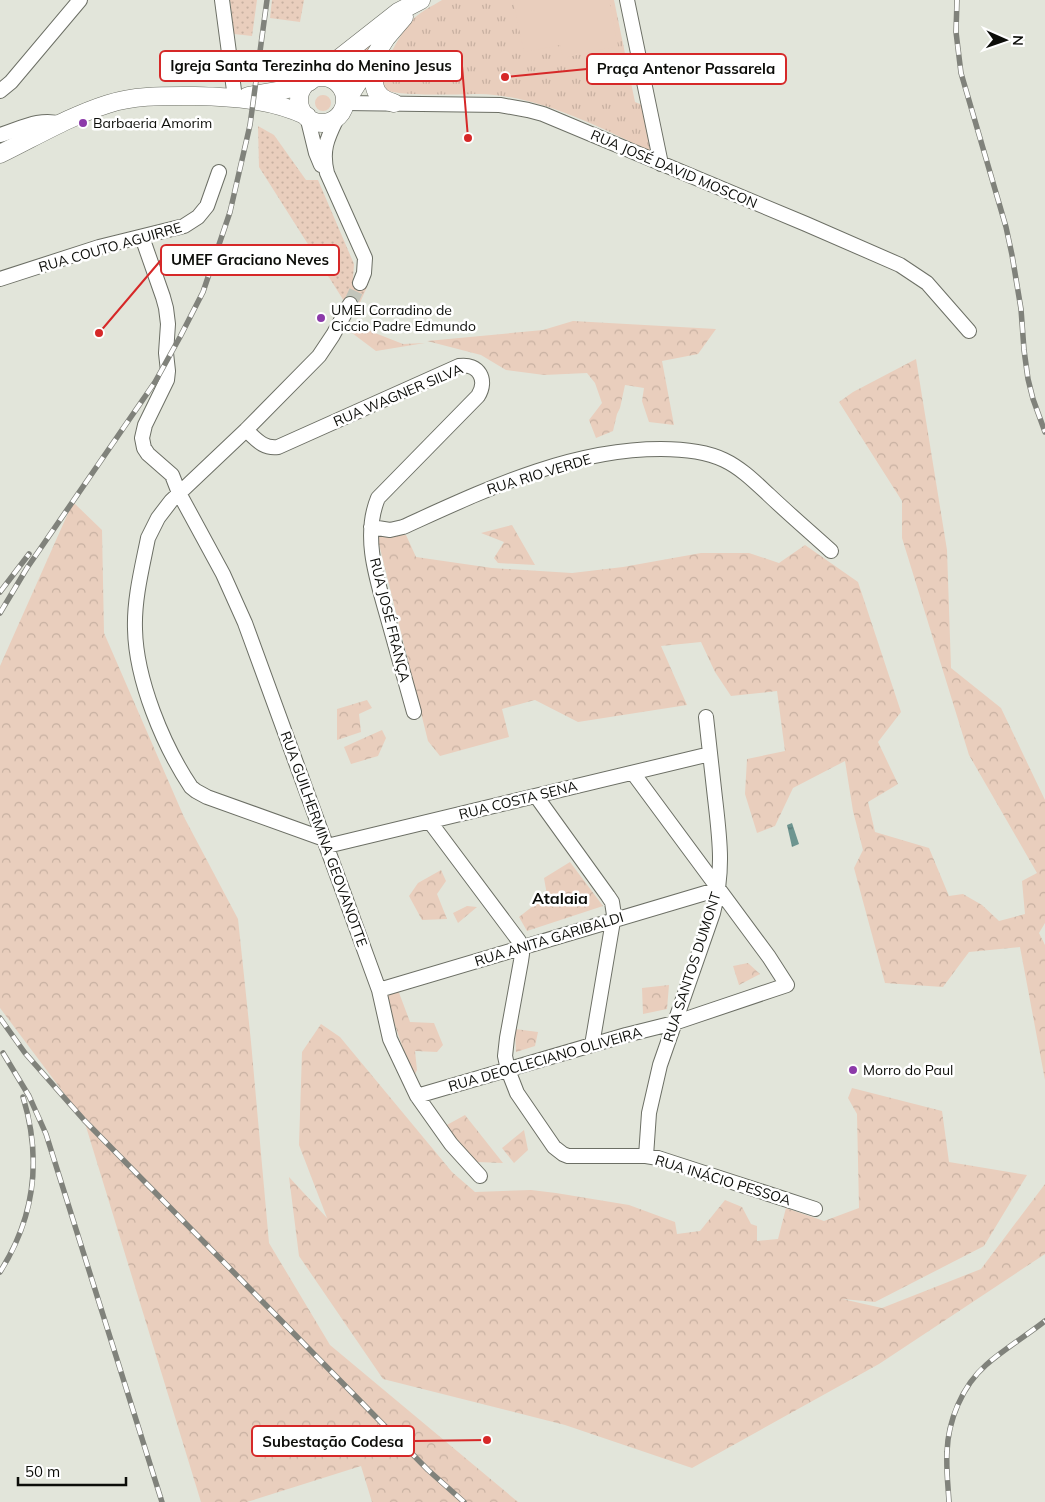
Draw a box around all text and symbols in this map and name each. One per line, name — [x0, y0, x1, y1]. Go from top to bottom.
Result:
north arrow — [980, 15, 1030, 65]
text: N — [1009, 35, 1027, 46]
callout: Igreja Santa Terezinha do Menino Jesus — [160, 51, 462, 81]
callout: Praça Antenor Passarela — [587, 54, 786, 84]
text: Igreja Santa Terezinha do Menino Jesus — [170, 56, 452, 75]
text: Praça Antenor Passarela — [597, 59, 775, 78]
place label: Barbaeria Amorim — [93, 114, 212, 132]
marker: Barbaeria Amorim — [77, 117, 89, 129]
street label: RUA JOSÉ DAVID MOSCON — [588, 126, 760, 212]
street label: RUA COUTO AGUIRRE — [36, 218, 184, 276]
callout: UMEF Graciano Neves — [161, 245, 339, 275]
text: UMEF Graciano Neves — [171, 250, 329, 269]
place label: UMEI Corradino de Ciccio Padre Edmundo — [331, 301, 476, 335]
marker: UMEI Corradino de Ciccio Padre Edmundo — [315, 312, 327, 324]
street label: RUA WAGNER SILVA — [331, 359, 466, 430]
street label: RUA RIO VERDE — [485, 450, 593, 498]
street label: RUA JOSÉ FRANÇA — [366, 556, 414, 685]
street label: RUA GUILHERMINA GEOVANOTTE — [276, 729, 372, 949]
street label: RUA COSTA SENA — [457, 776, 580, 823]
district label: Atalaia — [532, 888, 588, 908]
street label: RUA SANTOS DUMONT — [659, 889, 725, 1044]
street label: RUA ANITA GARIBALDI — [472, 908, 626, 970]
street label: RUA DEOCLECIANO OLIVEIRA — [446, 1023, 645, 1095]
place label: Morro do Paul — [863, 1061, 953, 1079]
marker: Morro do Paul — [847, 1064, 859, 1076]
street label: RUA INÁCIO PESSOA — [653, 1151, 794, 1209]
callout: Subestação Codesa — [252, 1426, 414, 1456]
text: Subestação Codesa — [262, 1432, 404, 1451]
scale bar — [18, 1454, 125, 1486]
text: 50 m — [25, 1462, 60, 1481]

